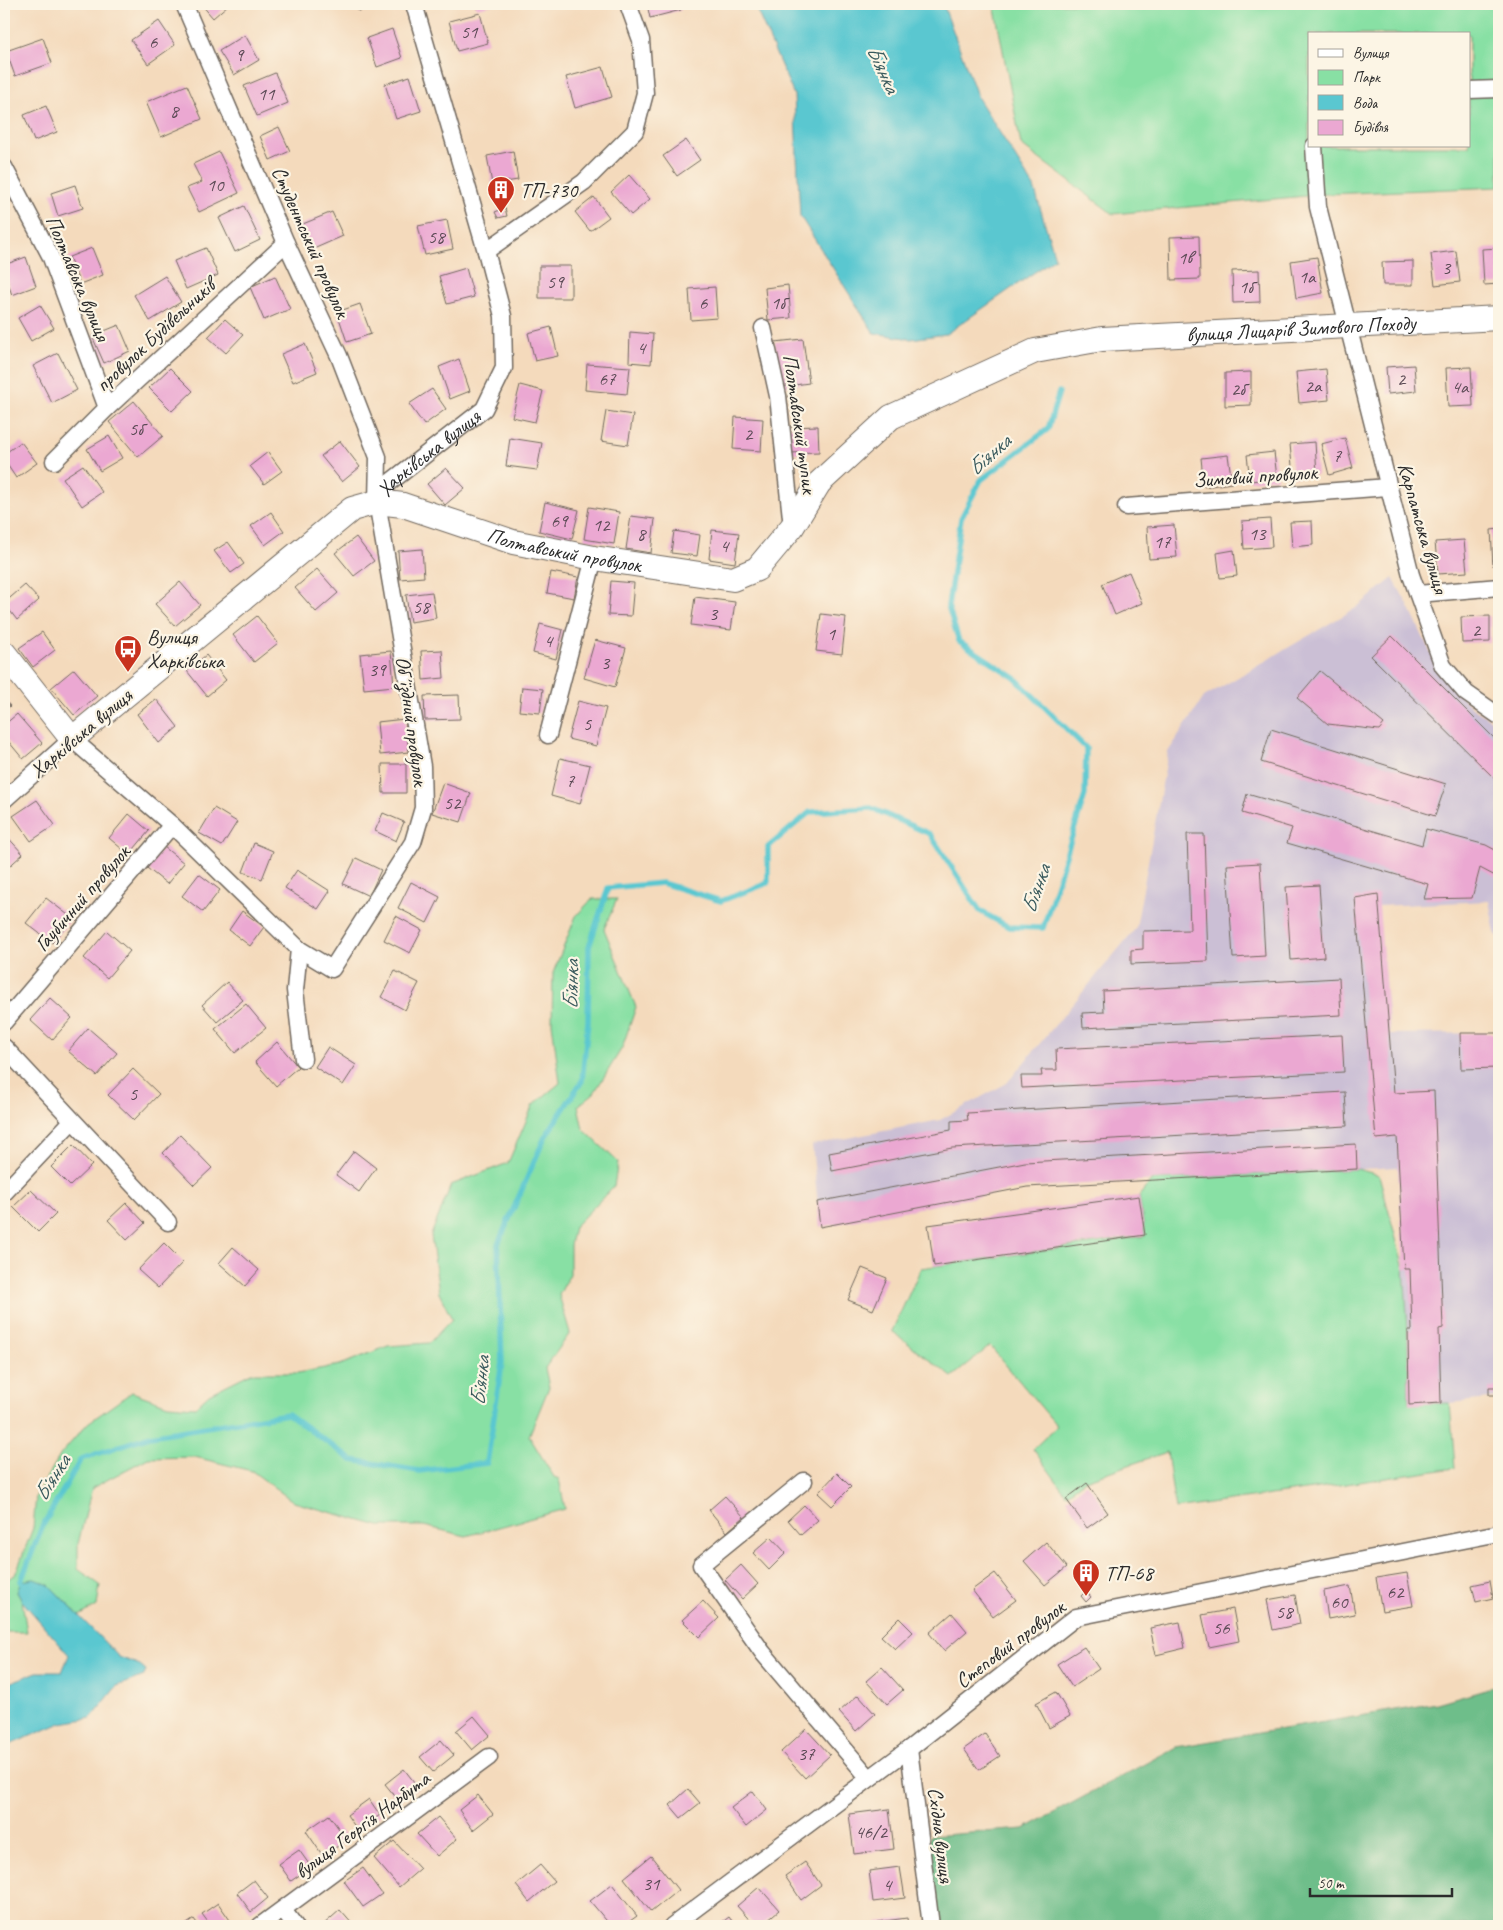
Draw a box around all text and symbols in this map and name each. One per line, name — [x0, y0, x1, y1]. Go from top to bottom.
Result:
house number: 51 — [460, 20, 479, 44]
house number: 6 — [149, 30, 159, 54]
legend — [1308, 32, 1470, 148]
water label: Біянка — [860, 41, 907, 99]
house number: 9 — [235, 43, 245, 67]
text: Вулиця — [1353, 44, 1390, 63]
text: Парк — [1353, 68, 1381, 87]
house number: 11 — [257, 82, 276, 106]
text: Вода — [1353, 94, 1378, 113]
house number: 8 — [170, 99, 181, 123]
text: Будівля — [1353, 118, 1388, 137]
street label: Студентський провулок — [266, 162, 357, 324]
house number: 10 — [206, 173, 225, 197]
building icon: ТП-730 — [486, 175, 516, 214]
place label: ТП-730 — [520, 177, 579, 203]
street label: Полтавська вулиця — [40, 211, 117, 346]
house number: 58 — [427, 225, 447, 249]
house number: 1в — [1178, 246, 1196, 270]
house number: 3 — [1442, 256, 1452, 280]
house number: 1а — [1299, 265, 1317, 289]
street label: провулок Будівельників — [90, 270, 224, 397]
house number: 59 — [546, 270, 565, 294]
house number: 1б — [1239, 275, 1258, 299]
house number: 6 — [699, 291, 709, 315]
house number: 1б — [771, 291, 790, 315]
street label: вулиця Лицарів Зимового Походу — [1186, 309, 1418, 348]
house number: 4 — [637, 336, 648, 360]
street label: Полтавський тупик — [777, 353, 823, 497]
house number: 67 — [598, 367, 617, 391]
house number: 2 — [1397, 367, 1407, 391]
house number: 2а — [1305, 374, 1323, 398]
house number: 4а — [1452, 375, 1470, 399]
house number: 2б — [1231, 377, 1250, 401]
street label: Харківська вулиця — [371, 403, 487, 501]
house number: 5б — [129, 417, 148, 441]
house number: 2 — [744, 422, 754, 446]
water label: Біянка — [961, 427, 1018, 482]
house number: 7 — [1333, 444, 1343, 468]
street label: Зимовий провулок — [1192, 459, 1320, 493]
street label: Карпатська вулиця — [1392, 460, 1455, 598]
house number: 69 — [550, 509, 569, 533]
house number: 12 — [592, 513, 611, 537]
street label: Полтавський провулок — [484, 521, 645, 578]
house number: 8 — [637, 522, 648, 546]
house number: 13 — [1248, 522, 1267, 546]
house number: 17 — [1153, 530, 1172, 554]
house number: 4 — [720, 534, 731, 558]
house number: 58 — [412, 595, 432, 619]
house number: 3 — [709, 602, 719, 626]
house number: 2 — [1472, 618, 1482, 642]
house number: 1 — [827, 622, 837, 646]
place label: Вулиця Харківська — [147, 624, 226, 674]
house number: 4 — [544, 629, 555, 653]
bus stop icon: Вулиця Харківська — [113, 634, 143, 673]
house number: 3 — [601, 651, 611, 675]
street label: Обʼїздний провулок — [389, 655, 434, 790]
house number: 39 — [368, 658, 387, 682]
street label: Харківська вулиця — [25, 682, 139, 783]
house number: 5 — [583, 712, 593, 736]
house number: 7 — [566, 769, 576, 793]
house number: 52 — [443, 791, 462, 815]
street label: Гаубичний провулок — [29, 838, 137, 957]
water label: Біянка — [1015, 859, 1058, 917]
water label: Біянка — [557, 958, 585, 1010]
house number: 5 — [129, 1082, 139, 1106]
water label: Біянка — [464, 1353, 497, 1407]
water label: Біянка — [27, 1448, 78, 1506]
building icon: ТП-68 — [1071, 1558, 1101, 1597]
place label: ТП-68 — [1105, 1560, 1156, 1586]
house number: 62 — [1386, 1580, 1405, 1604]
house number: 60 — [1330, 1590, 1349, 1614]
street label: Степовий провулок — [950, 1593, 1072, 1694]
house number: 58 — [1275, 1600, 1295, 1624]
house number: 56 — [1212, 1616, 1231, 1640]
house number: 37 — [797, 1742, 816, 1766]
street label: вулиця Георгія Нарбута — [289, 1764, 436, 1884]
street label: Східна вулиця — [922, 1786, 960, 1886]
house number: 46/2 — [855, 1820, 888, 1844]
scale bar — [1310, 1865, 1453, 1897]
house number: 31 — [642, 1872, 661, 1896]
house number: 4 — [883, 1873, 894, 1897]
text: 50 m — [1318, 1874, 1345, 1893]

